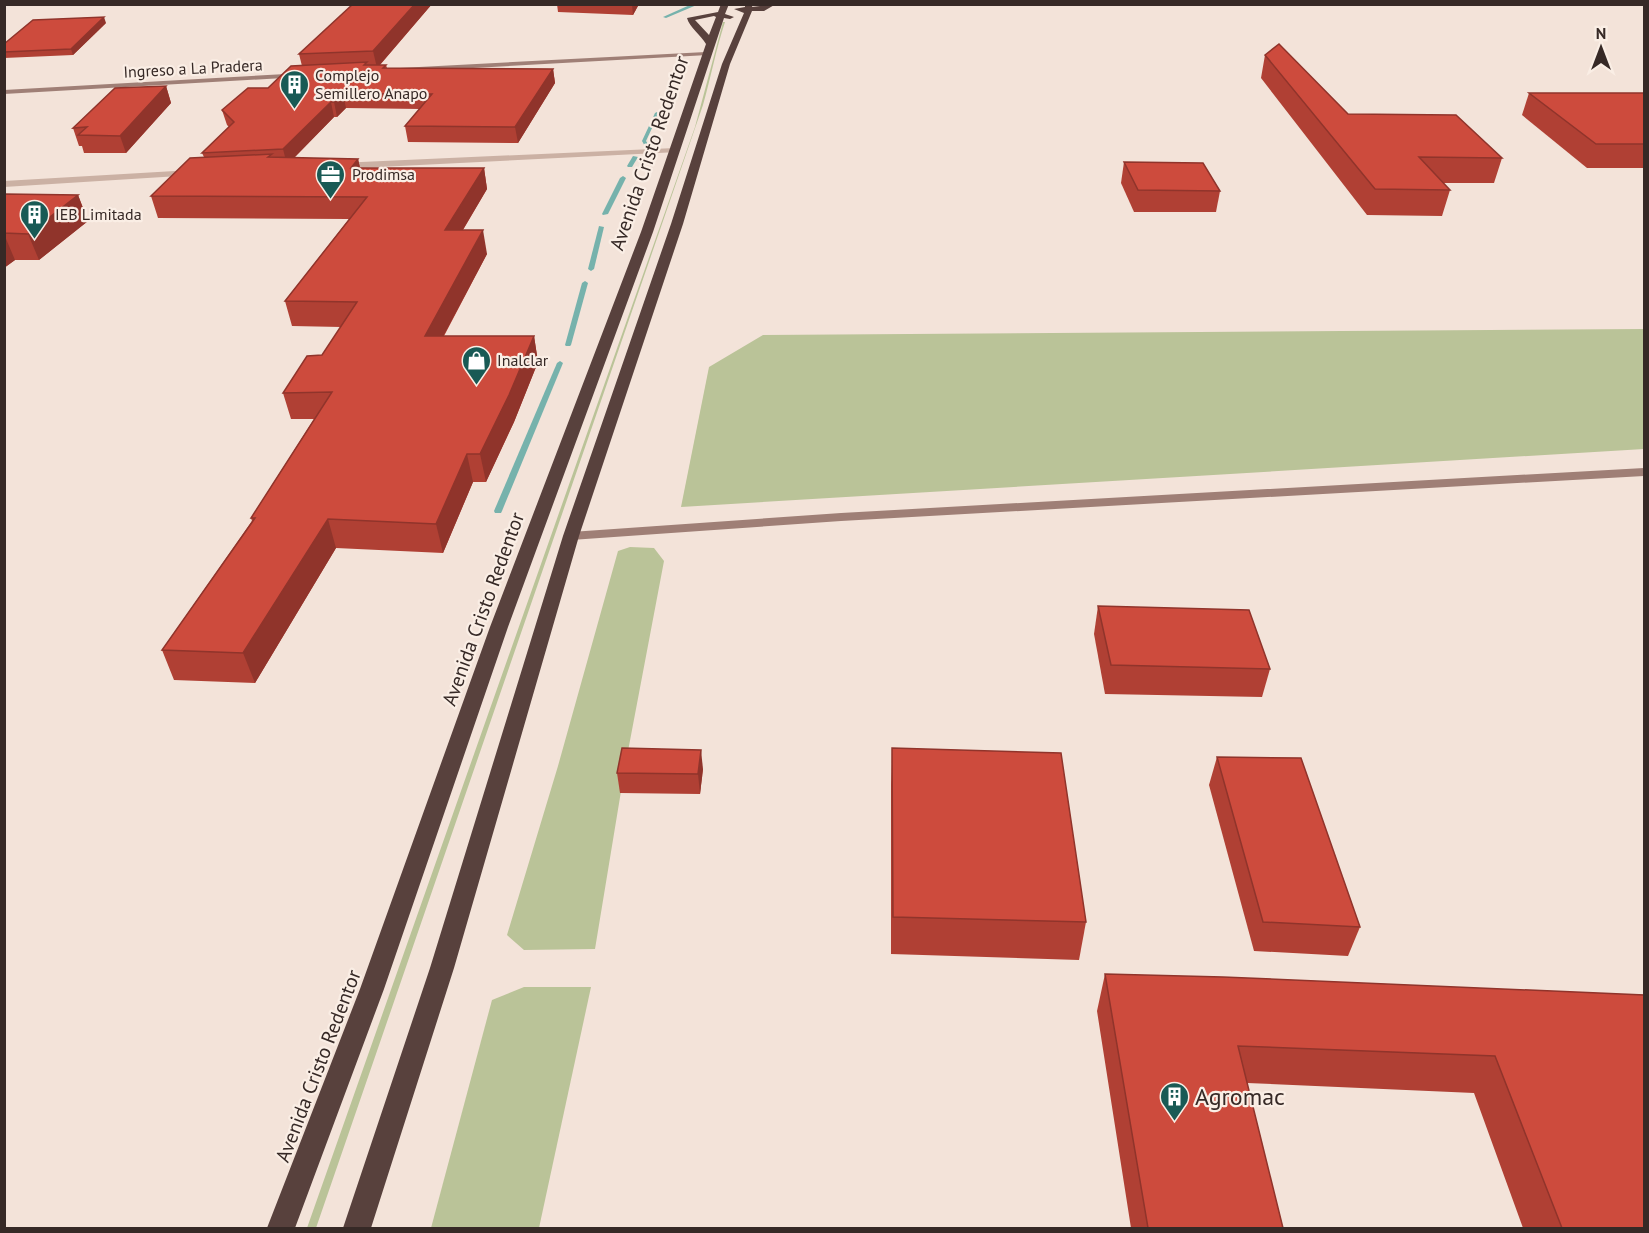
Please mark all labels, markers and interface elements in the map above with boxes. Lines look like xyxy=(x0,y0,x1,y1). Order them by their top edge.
north arrow xyxy=(1571,18,1631,78)
text: N xyxy=(1596,23,1606,43)
street label: Avenida Cristo Redentor xyxy=(603,52,695,254)
street label: Ingreso a La Pradera xyxy=(123,54,263,82)
place label: Complejo Semillero Anapo xyxy=(315,65,427,103)
building icon: Complejo Semillero Anapo xyxy=(278,68,310,110)
office icon: Prodimsa xyxy=(315,158,347,200)
place label: Prodimsa xyxy=(352,164,415,184)
building icon: IEB Limitada xyxy=(18,198,50,240)
place label: IEB Limitada xyxy=(55,204,142,224)
shop icon: Inalclar xyxy=(460,344,492,386)
place label: Inalclar xyxy=(497,350,549,370)
street label: Avenida Cristo Redentor xyxy=(436,508,530,709)
street label: Avenida Cristo Redentor xyxy=(269,966,367,1166)
building icon: Agromac xyxy=(1158,1080,1190,1122)
place label: Agromac xyxy=(1195,1081,1285,1112)

